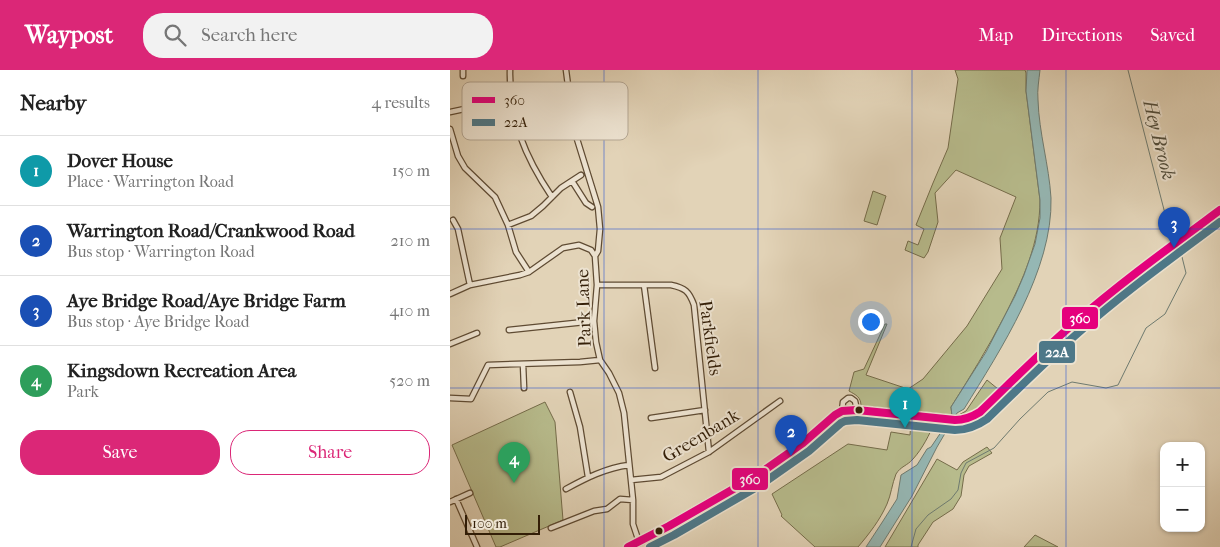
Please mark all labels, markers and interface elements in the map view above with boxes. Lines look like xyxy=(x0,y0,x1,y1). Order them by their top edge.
search box xyxy=(143,13,493,58)
text: Waypost xyxy=(25,21,113,49)
icon: search xyxy=(161,21,189,49)
text: Search here xyxy=(201,24,297,46)
text: Map xyxy=(979,25,1013,46)
text: Directions xyxy=(1041,25,1122,46)
text: Saved xyxy=(1150,25,1195,46)
legend xyxy=(462,82,628,140)
text: Nearby xyxy=(20,91,86,115)
text: 360 xyxy=(504,92,525,109)
text: 4 results xyxy=(372,93,430,112)
water label: Hey Brook xyxy=(1138,97,1180,182)
text: 22A xyxy=(504,114,528,131)
text: Dover House xyxy=(67,150,173,172)
text: 1 xyxy=(33,161,39,180)
text: 150 m xyxy=(392,161,430,180)
text: Place · Warrington Road xyxy=(67,172,234,191)
pin: 3 xyxy=(1158,207,1190,248)
text: Warrington Road/Crankwood Road xyxy=(67,220,355,242)
text: 2 xyxy=(32,231,40,250)
text: 210 m xyxy=(391,231,430,250)
text: Bus stop · Warrington Road xyxy=(67,242,255,261)
street label: Park Lane xyxy=(572,268,596,347)
text: Aye Bridge Road/Aye Bridge Farm xyxy=(67,290,346,312)
street label: Parkfields xyxy=(694,299,726,377)
text: 3 xyxy=(33,301,39,320)
text: 410 m xyxy=(389,301,430,320)
line badge: 360 xyxy=(1061,306,1099,330)
your location xyxy=(858,309,884,335)
text: 360 xyxy=(1069,310,1091,327)
text: Bus stop · Aye Bridge Road xyxy=(67,312,250,331)
line badge: 22A xyxy=(1038,340,1076,364)
text: 22A xyxy=(1045,344,1070,361)
text: Kingsdown Recreation Area xyxy=(67,360,296,382)
text: 4 xyxy=(31,371,41,390)
text: 520 m xyxy=(389,371,430,390)
text: Park xyxy=(67,382,99,401)
pin: 1 xyxy=(889,387,921,428)
street label: Greenbank xyxy=(659,404,744,467)
unlabelled marker xyxy=(854,405,864,415)
pin: 2 xyxy=(775,415,807,456)
button: Save xyxy=(20,430,220,475)
button: Share xyxy=(230,430,430,475)
pin: 4 xyxy=(498,442,530,483)
map controls xyxy=(1160,442,1205,532)
button: + xyxy=(1160,442,1205,487)
line badge: 360 xyxy=(731,467,769,491)
text: 360 xyxy=(739,471,761,488)
button: − xyxy=(1160,487,1205,532)
scale bar xyxy=(465,512,540,535)
text: 100 m xyxy=(472,515,507,532)
unlabelled marker xyxy=(654,526,664,536)

